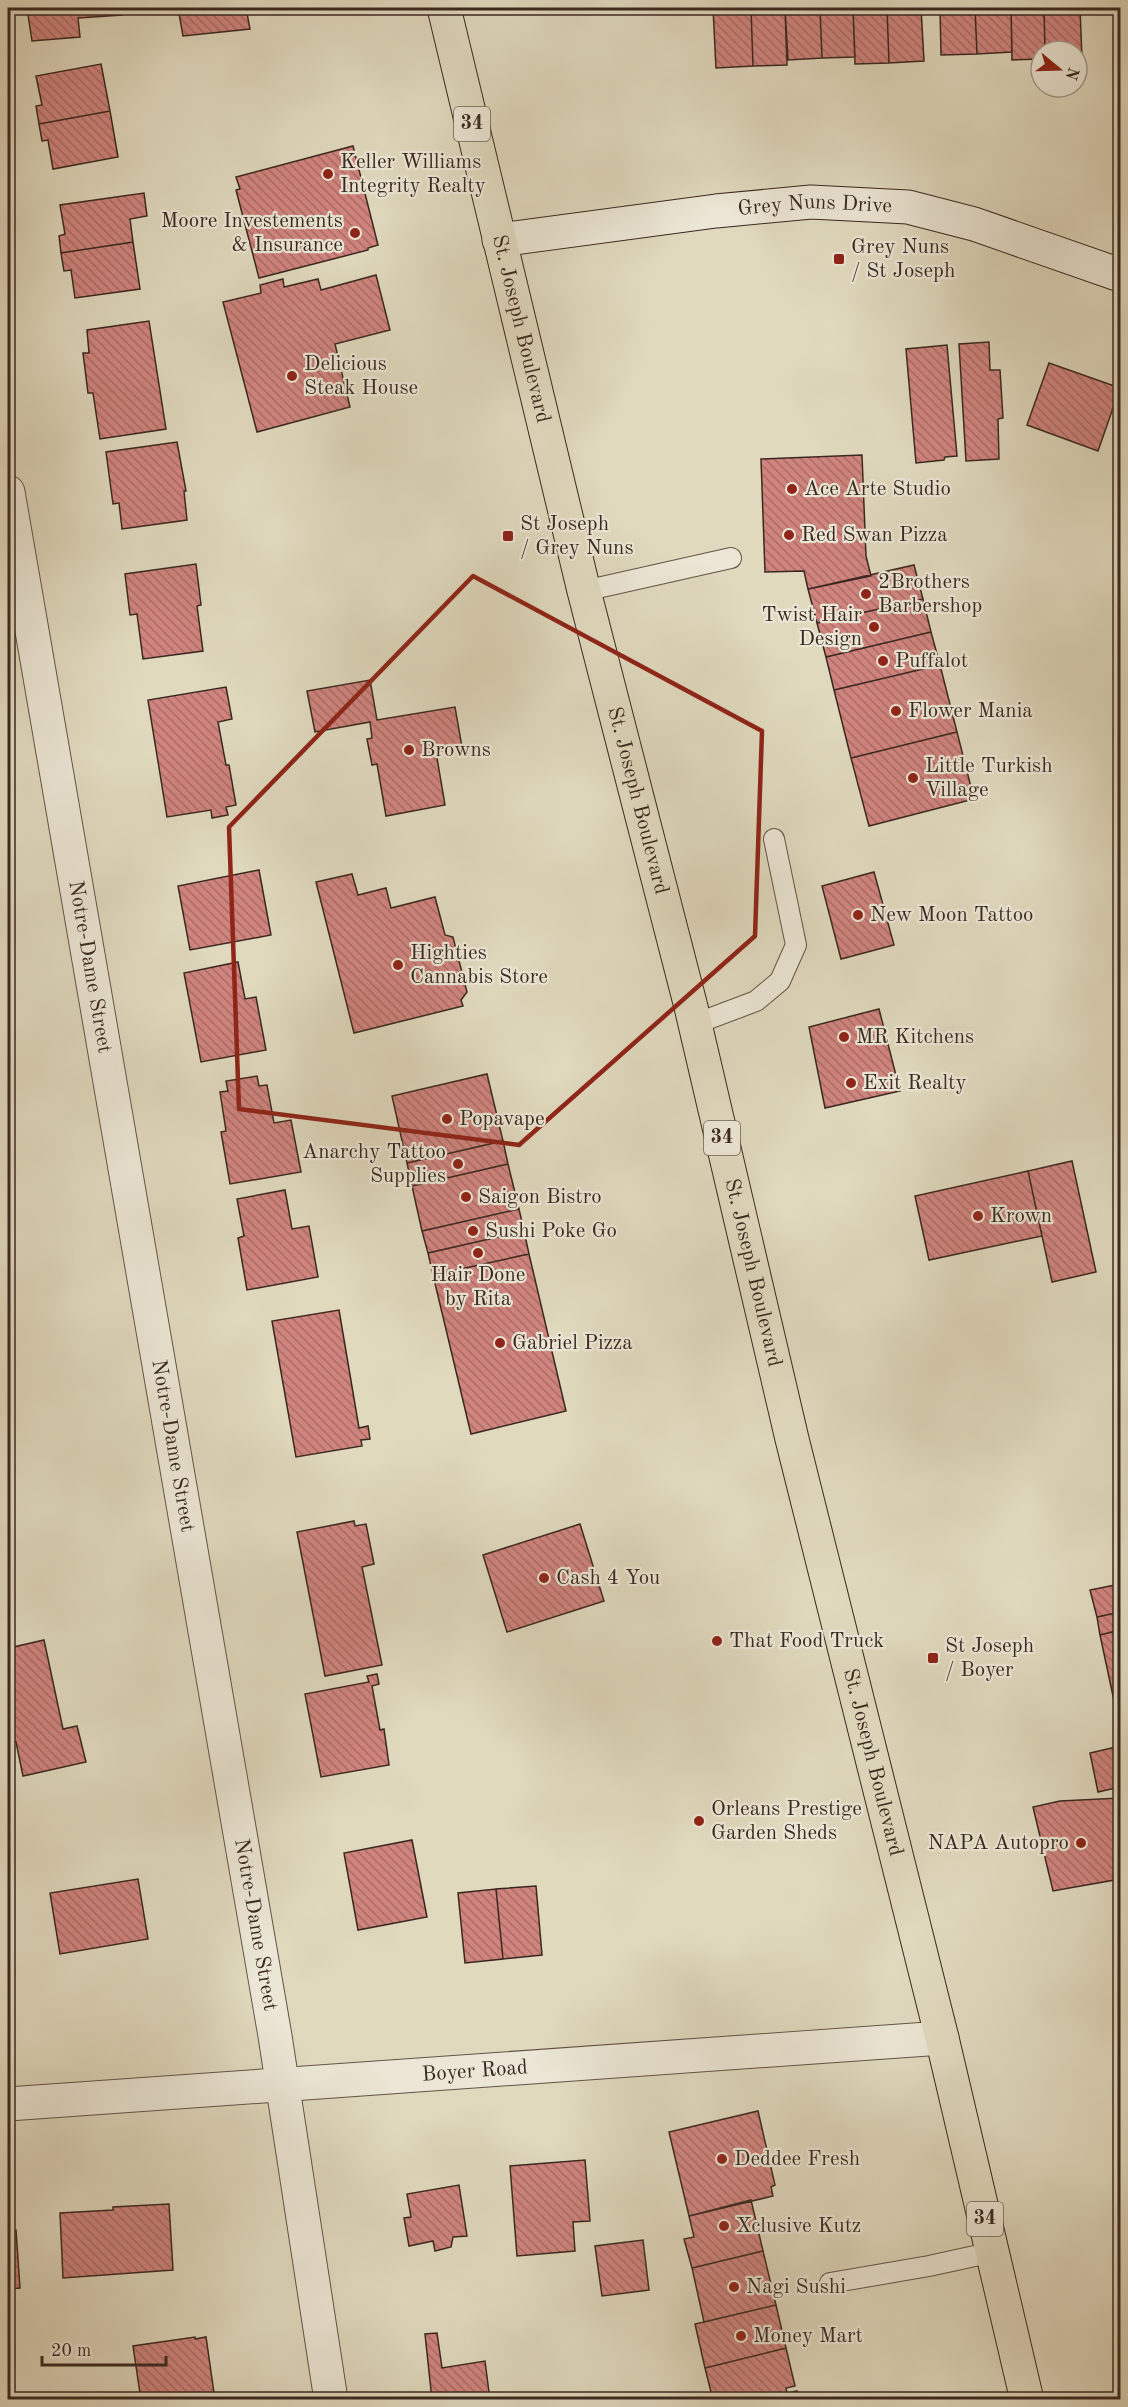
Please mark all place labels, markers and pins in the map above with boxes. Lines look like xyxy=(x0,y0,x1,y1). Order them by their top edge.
place label: Keller Williams Integrity Realty xyxy=(340,152,486,197)
marker: Keller Williams Integrity Realty xyxy=(321,167,335,181)
place label: Moore Investements & Insurance xyxy=(161,211,343,256)
marker: Moore Investements & Insurance xyxy=(348,226,362,240)
place label: Grey Nuns / St Joseph xyxy=(851,237,955,282)
marker: Grey Nuns / St Joseph xyxy=(832,252,846,266)
place label: Delicious Steak House xyxy=(304,354,418,399)
marker: Delicious Steak House xyxy=(285,369,299,383)
place label: Ace Arte Studio xyxy=(804,479,951,500)
marker: Ace Arte Studio xyxy=(785,482,799,496)
place label: St Joseph / Grey Nuns xyxy=(520,514,634,559)
place label: Red Swan Pizza xyxy=(801,525,948,546)
marker: Red Swan Pizza xyxy=(782,528,796,542)
marker: St Joseph / Grey Nuns xyxy=(501,529,515,543)
place label: 2Brothers Barbershop xyxy=(878,572,982,617)
marker: 2Brothers Barbershop xyxy=(859,587,873,601)
place label: Twist Hair Design xyxy=(761,605,862,650)
marker: Twist Hair Design xyxy=(867,620,881,634)
place label: Puffalot xyxy=(895,651,968,672)
marker: Puffalot xyxy=(876,654,890,668)
place label: Flower Mania xyxy=(908,701,1033,722)
marker: Flower Mania xyxy=(889,704,903,718)
place label: Browns xyxy=(421,740,491,761)
marker: Browns xyxy=(402,743,416,757)
place label: Little Turkish Village xyxy=(925,756,1053,801)
marker: Little Turkish Village xyxy=(906,771,920,785)
place label: New Moon Tattoo xyxy=(870,905,1033,926)
marker: New Moon Tattoo xyxy=(851,908,865,922)
place label: Highties Cannabis Store xyxy=(410,943,548,988)
marker: Highties Cannabis Store xyxy=(391,958,405,972)
place label: MR Kitchens xyxy=(856,1027,974,1048)
marker: MR Kitchens xyxy=(837,1030,851,1044)
place label: Exit Realty xyxy=(863,1073,967,1094)
marker: Exit Realty xyxy=(844,1076,858,1090)
place label: Popavape xyxy=(459,1109,545,1130)
marker: Popavape xyxy=(440,1112,454,1126)
place label: Anarchy Tattoo Supplies xyxy=(302,1142,446,1187)
marker: Anarchy Tattoo Supplies xyxy=(451,1157,465,1171)
place label: Saigon Bistro xyxy=(478,1187,602,1208)
marker: Saigon Bistro xyxy=(459,1190,473,1204)
place label: Krown xyxy=(990,1206,1052,1227)
marker: Krown xyxy=(971,1209,985,1223)
place label: Sushi Poke Go xyxy=(485,1221,617,1242)
marker: Sushi Poke Go xyxy=(466,1224,480,1238)
marker: Hair Done by Rita xyxy=(471,1246,485,1260)
place label: Hair Done by Rita xyxy=(431,1265,525,1310)
place label: Gabriel Pizza xyxy=(512,1333,633,1354)
marker: Gabriel Pizza xyxy=(493,1336,507,1350)
place label: Cash 4 You xyxy=(556,1568,660,1589)
marker: Cash 4 You xyxy=(537,1571,551,1585)
place label: That Food Truck xyxy=(729,1631,884,1652)
marker: That Food Truck xyxy=(710,1634,724,1648)
place label: St Joseph / Boyer xyxy=(945,1636,1034,1681)
marker: St Joseph / Boyer xyxy=(926,1651,940,1665)
place label: Orleans Prestige Garden Sheds xyxy=(711,1799,862,1844)
marker: Orleans Prestige Garden Sheds xyxy=(692,1814,706,1828)
place label: NAPA Autopro xyxy=(928,1833,1069,1854)
marker: NAPA Autopro xyxy=(1074,1836,1088,1850)
place label: Deddee Fresh xyxy=(734,2149,860,2170)
marker: Deddee Fresh xyxy=(715,2152,729,2166)
place label: Xclusive Kutz xyxy=(736,2216,861,2237)
marker: Xclusive Kutz xyxy=(717,2219,731,2233)
place label: Nagi Sushi xyxy=(746,2277,846,2298)
marker: Nagi Sushi xyxy=(727,2280,741,2294)
place label: Money Mart xyxy=(753,2326,863,2347)
marker: Money Mart xyxy=(734,2329,748,2343)

